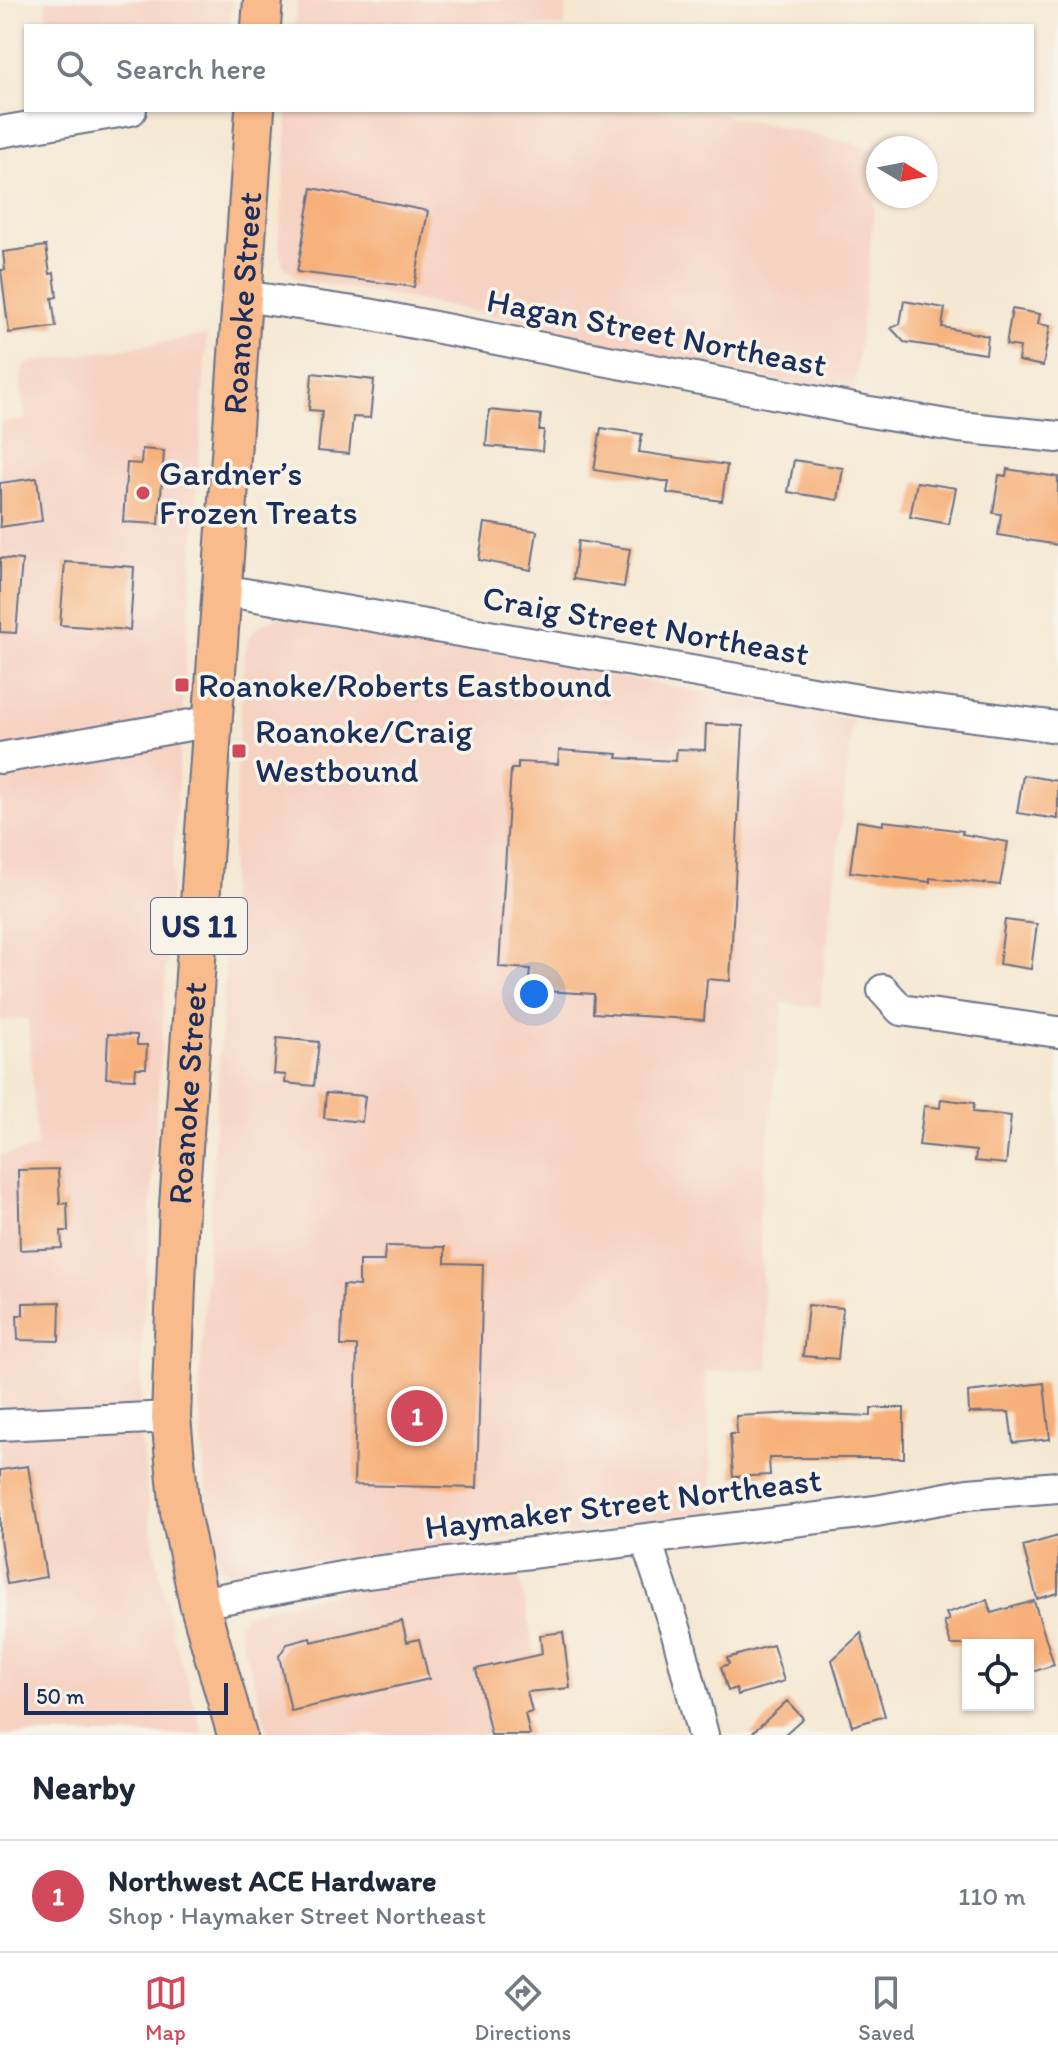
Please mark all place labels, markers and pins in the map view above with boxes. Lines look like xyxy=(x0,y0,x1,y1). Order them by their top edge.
place label: Gardner’s Frozen Treats xyxy=(159,453,358,533)
marker: Gardner’s Frozen Treats xyxy=(134,484,152,502)
place label: Roanoke/Roberts Eastbound xyxy=(198,665,612,706)
marker: Roanoke/Roberts Eastbound xyxy=(173,676,191,694)
place label: Roanoke/Craig Westbound xyxy=(255,711,473,791)
marker: Roanoke/Craig Westbound xyxy=(230,742,248,760)
pin: 1 xyxy=(391,1386,443,1446)

